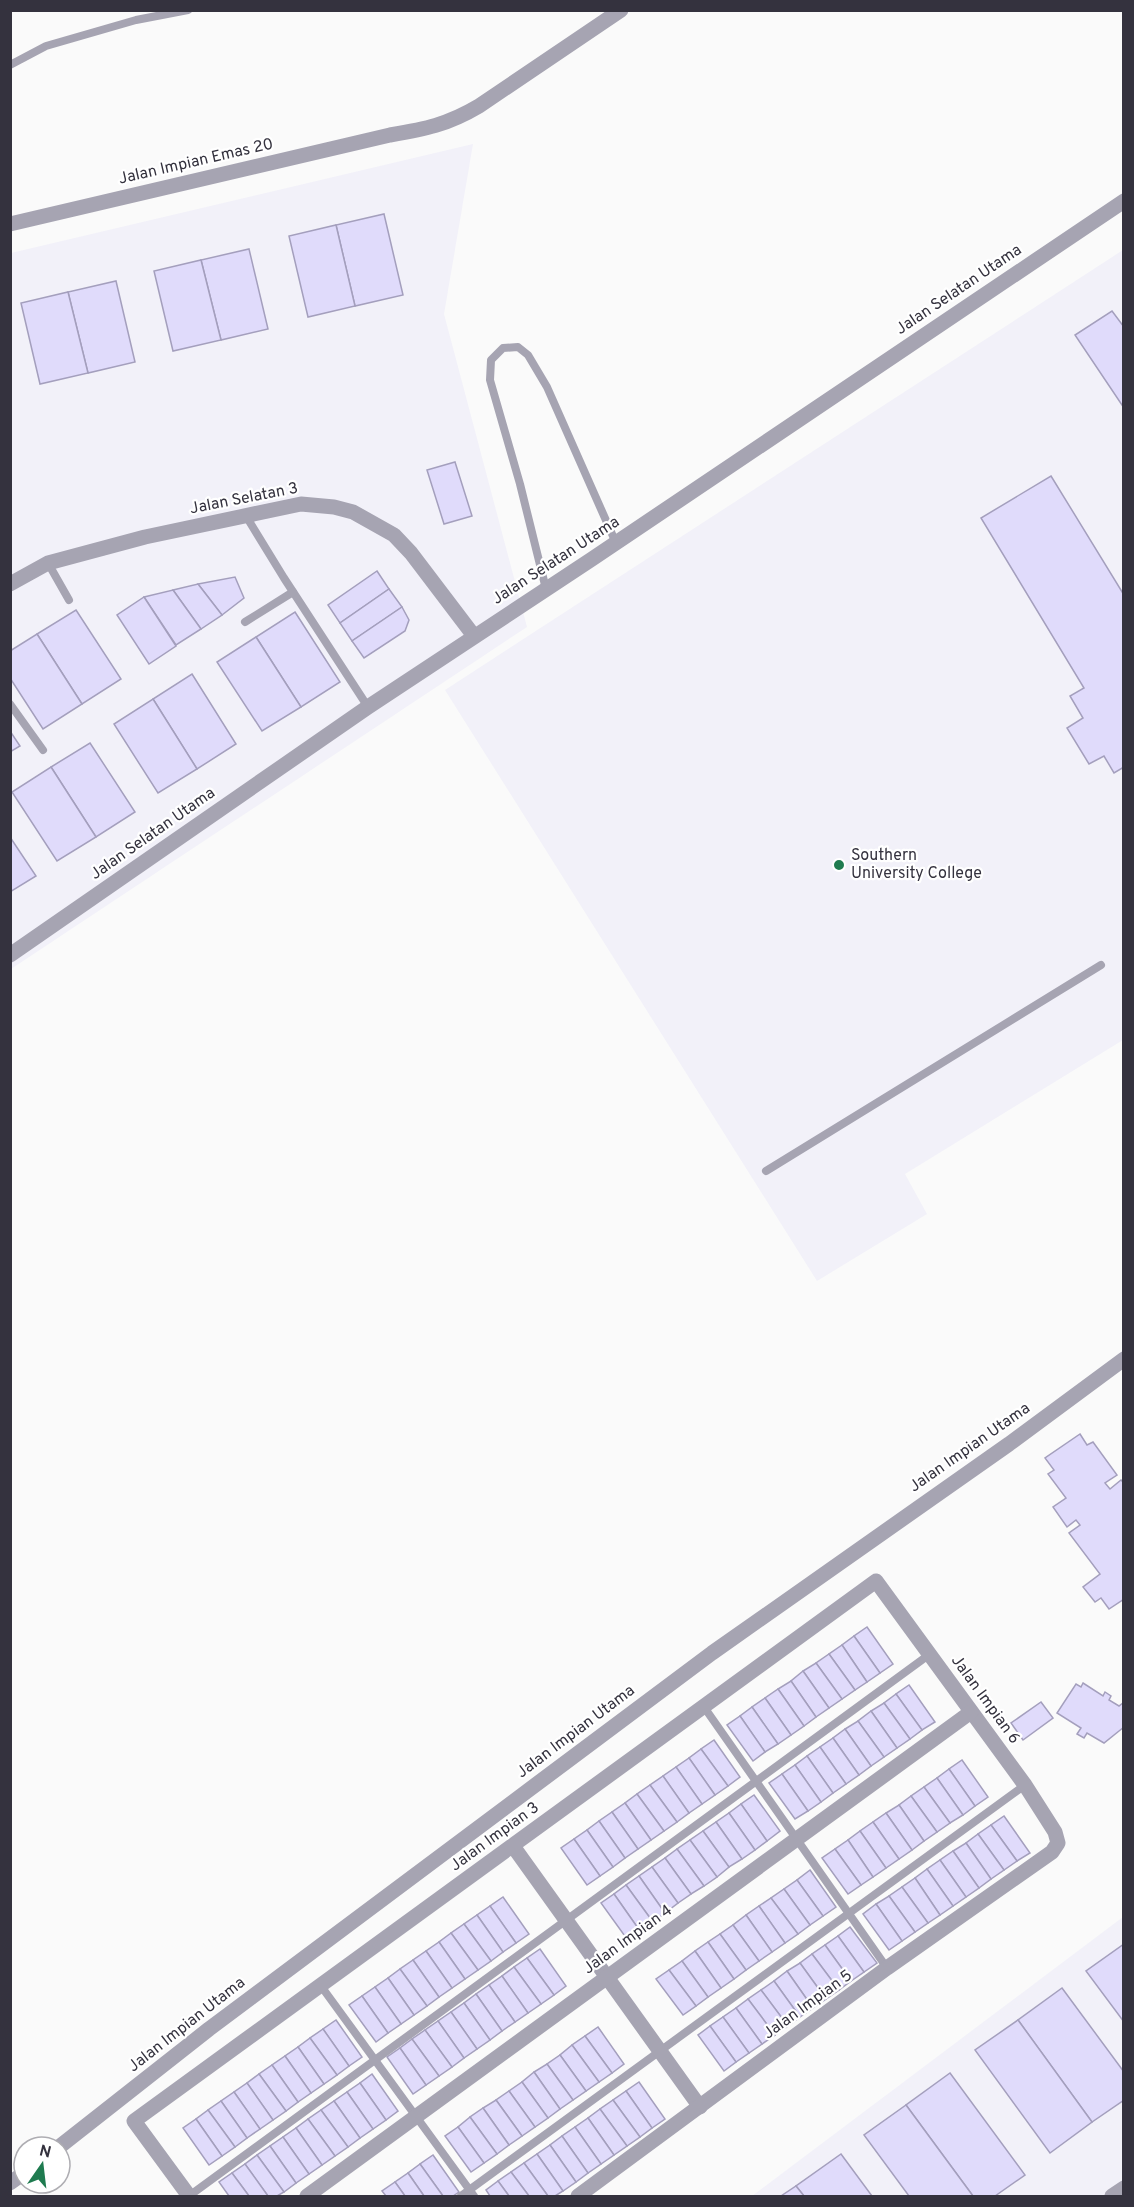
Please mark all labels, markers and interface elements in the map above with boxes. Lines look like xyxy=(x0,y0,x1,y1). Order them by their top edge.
street label: Jalan Impian Emas 20 xyxy=(117,134,275,190)
street label: Jalan Selatan Utama xyxy=(892,240,1026,340)
street label: Jalan Selatan 3 xyxy=(188,479,300,519)
street label: Jalan Selatan Utama xyxy=(489,512,623,610)
street label: Jalan Selatan Utama xyxy=(87,783,219,885)
place label: Southern University College xyxy=(851,846,982,884)
marker: Southern University College xyxy=(832,858,846,872)
street label: Jalan Impian Utama xyxy=(906,1399,1034,1497)
street label: Jalan Impian 6 xyxy=(946,1652,1024,1748)
street label: Jalan Impian Utama xyxy=(513,1681,639,1783)
street label: Jalan Impian 3 xyxy=(447,1798,543,1876)
street label: Jalan Impian 4 xyxy=(579,1901,677,1979)
street label: Jalan Impian 5 xyxy=(759,1966,857,2044)
street label: Jalan Impian Utama xyxy=(124,1973,250,2077)
north arrow xyxy=(12,2135,72,2195)
text: N xyxy=(37,2141,53,2163)

